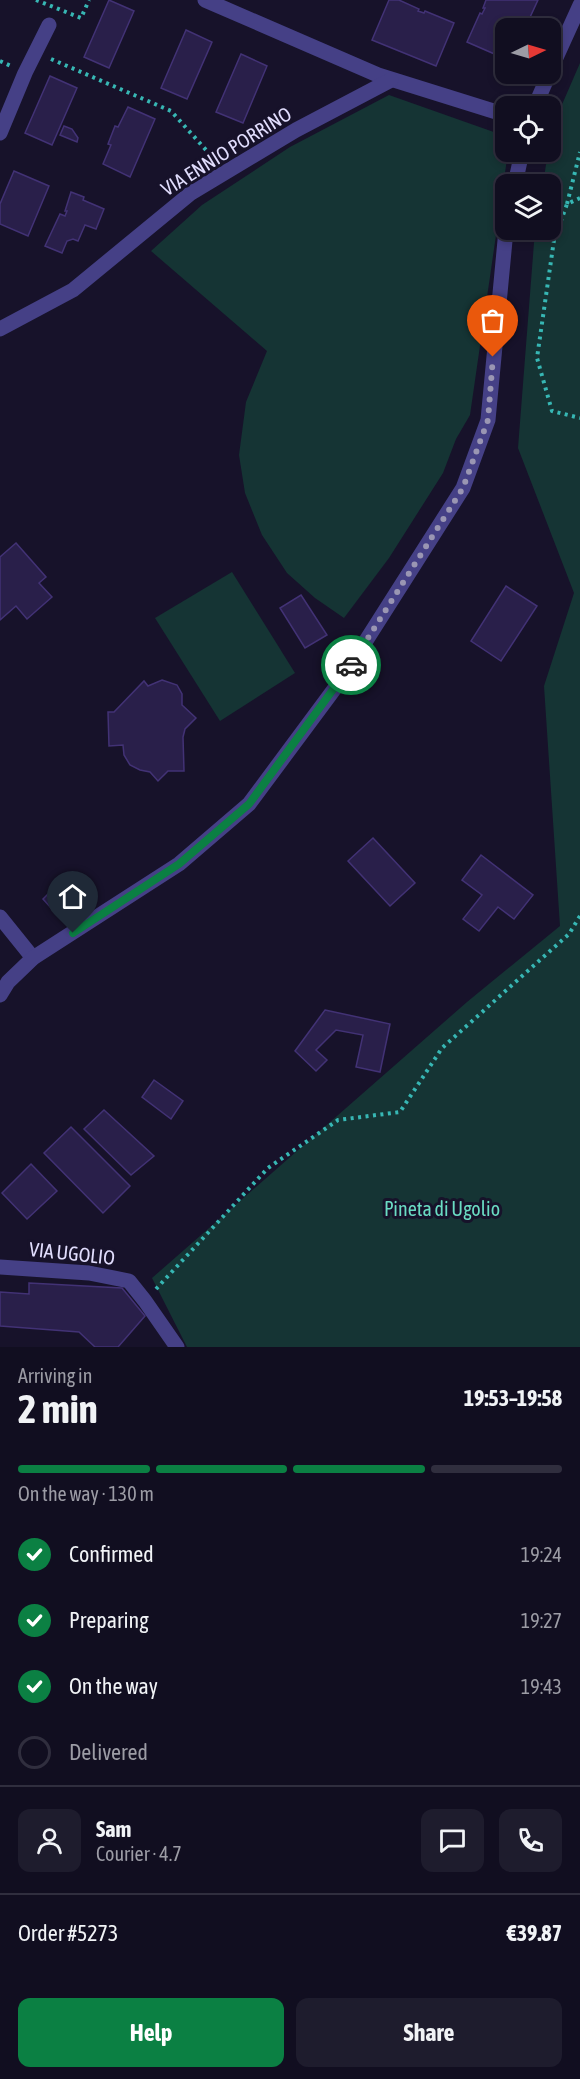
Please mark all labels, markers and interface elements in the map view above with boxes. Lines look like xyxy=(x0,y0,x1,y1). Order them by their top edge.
north arrow xyxy=(495,18,561,84)
map controls xyxy=(495,18,561,240)
button: locate xyxy=(495,96,561,162)
street label: VIA ENNIO PORRINO xyxy=(157,102,295,200)
button: layers xyxy=(495,174,561,240)
pin xyxy=(467,295,518,357)
icon: bag xyxy=(476,304,509,337)
courier xyxy=(321,635,381,695)
icon: car xyxy=(335,649,368,682)
pin xyxy=(47,871,98,933)
icon: home xyxy=(56,880,89,913)
park label: Pineta di Ugolio xyxy=(384,1197,500,1220)
street label: VIA UGOLIO xyxy=(28,1237,116,1269)
text: Arriving in xyxy=(18,1364,92,1387)
text: 19:53–19:58 xyxy=(464,1385,562,1411)
text: 2 min xyxy=(18,1387,98,1431)
text: On the way · 130 m xyxy=(18,1482,154,1505)
icon: check xyxy=(18,1538,51,1571)
text: Confirmed xyxy=(69,1541,154,1567)
text: 19:24 xyxy=(521,1543,562,1566)
icon: check xyxy=(18,1604,51,1637)
text: Preparing xyxy=(69,1607,149,1633)
text: 19:27 xyxy=(521,1609,562,1632)
icon: check xyxy=(18,1670,51,1703)
text: On the way xyxy=(69,1673,158,1699)
text: 19:43 xyxy=(521,1675,562,1698)
text: Delivered xyxy=(69,1739,148,1765)
button: person xyxy=(18,1809,81,1872)
button: chat xyxy=(421,1809,484,1872)
button: phone xyxy=(499,1809,562,1872)
text: Sam xyxy=(96,1816,131,1842)
text: Courier · 4.7 xyxy=(96,1842,182,1865)
text: Order #5273 xyxy=(18,1920,118,1946)
text: €39.87 xyxy=(507,1920,562,1946)
button: Help xyxy=(18,1998,284,2067)
button: Share xyxy=(296,1998,562,2067)

